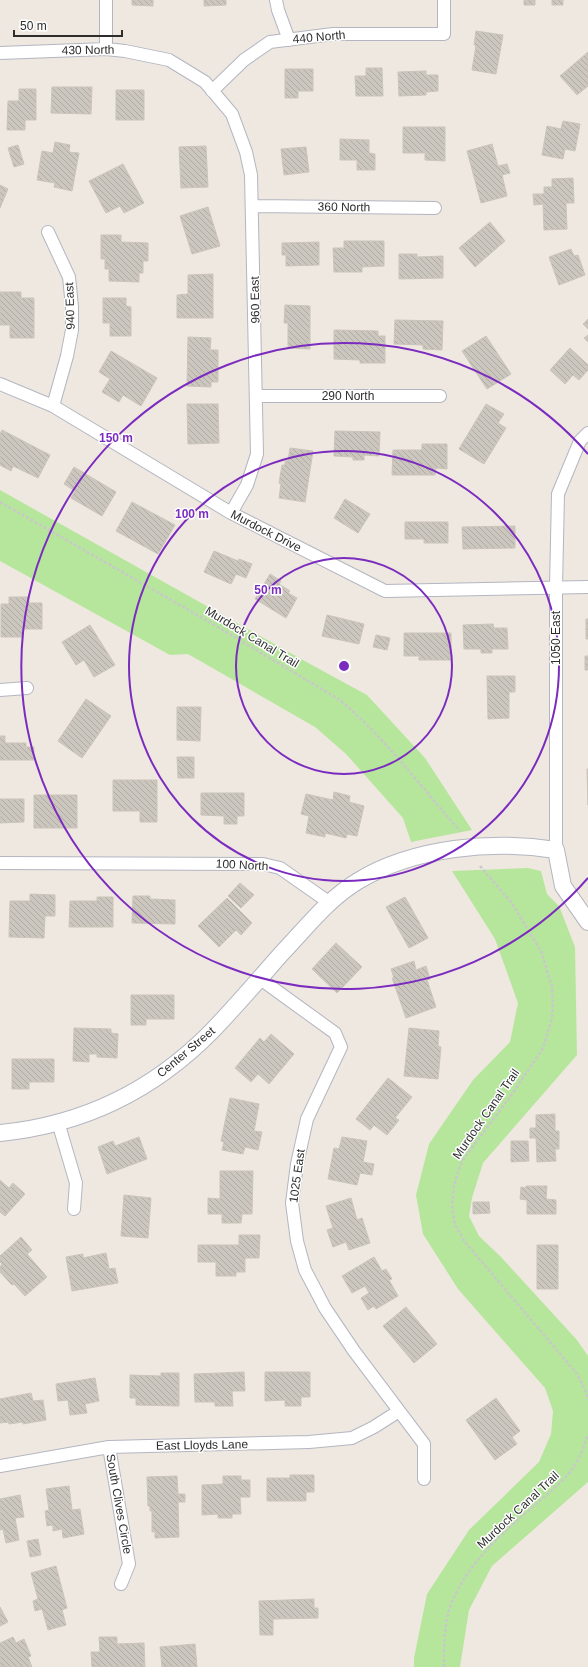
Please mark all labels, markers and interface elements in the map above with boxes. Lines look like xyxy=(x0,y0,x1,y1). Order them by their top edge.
scale bar xyxy=(14,12,122,38)
text: 50 m xyxy=(20,19,47,33)
street label: 440 North xyxy=(292,28,346,46)
street label: 430 North xyxy=(62,43,114,57)
street label: 360 North xyxy=(318,200,370,214)
street label: 960 East xyxy=(248,276,262,324)
street label: 940 East xyxy=(62,281,78,330)
street label: 290 North xyxy=(322,389,374,403)
text: 150 m xyxy=(99,431,133,445)
text: 100 m xyxy=(175,507,209,521)
street label: Murdock Drive xyxy=(228,507,304,555)
text: 50 m xyxy=(254,583,282,597)
street label: Murdock Canal Trail xyxy=(203,604,301,670)
street label: 1050 East xyxy=(549,610,563,665)
centre of rings xyxy=(337,659,351,673)
street label: 100 North xyxy=(215,857,269,873)
street label: Center Street xyxy=(154,1023,218,1080)
street label: Murdock Canal Trail xyxy=(450,1066,522,1162)
street label: 1025 East xyxy=(286,1148,308,1204)
street label: East Lloyds Lane xyxy=(156,1437,248,1453)
street label: South Clives Circle xyxy=(103,1453,135,1555)
street label: Murdock Canal Trail xyxy=(474,1468,562,1552)

